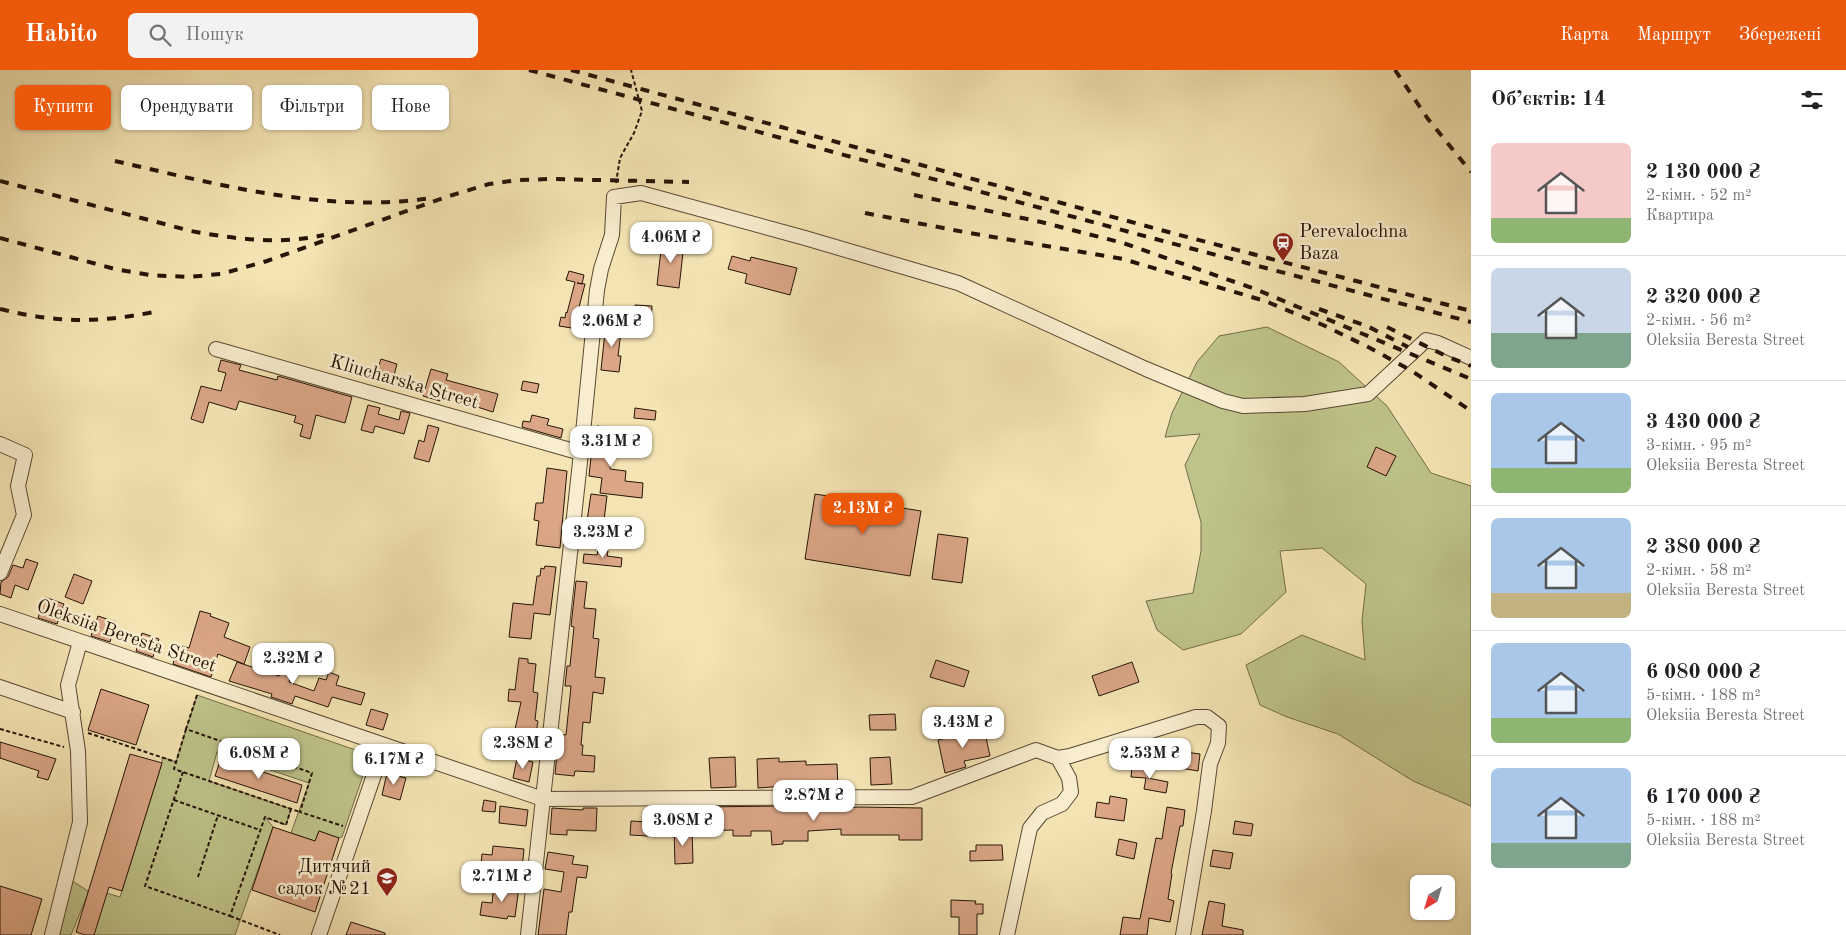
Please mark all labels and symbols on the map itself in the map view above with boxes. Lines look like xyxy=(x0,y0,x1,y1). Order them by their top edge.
pin: 4.06M ₴ xyxy=(625,222,717,264)
place label: Perevalochna Baza xyxy=(1299,223,1408,264)
station icon: Perevalochna Baza xyxy=(1271,231,1295,262)
pin: 2.06M ₴ xyxy=(566,306,658,348)
street label: Kliucharska Street xyxy=(327,353,481,413)
pin: 3.31M ₴ xyxy=(565,426,657,468)
pin: 2.13M ₴ xyxy=(817,492,909,535)
pin: 3.23M ₴ xyxy=(557,516,649,559)
street label: Oleksiia Beresta Street xyxy=(34,597,218,677)
pin: 2.32M ₴ xyxy=(247,642,339,685)
pin: 3.43M ₴ xyxy=(917,706,1009,749)
pin: 2.38M ₴ xyxy=(477,728,569,770)
pin: 6.08M ₴ xyxy=(213,738,305,780)
pin: 2.53M ₴ xyxy=(1104,738,1196,780)
pin: 6.17M ₴ xyxy=(348,744,440,786)
pin: 2.87M ₴ xyxy=(768,780,860,822)
pin: 3.08M ₴ xyxy=(637,804,729,847)
place label: Дитячий садок №21 xyxy=(277,858,371,899)
pin: 2.71M ₴ xyxy=(456,860,548,903)
school or university icon: Дитячий садок №21 xyxy=(375,866,399,897)
north arrow xyxy=(1410,875,1455,920)

